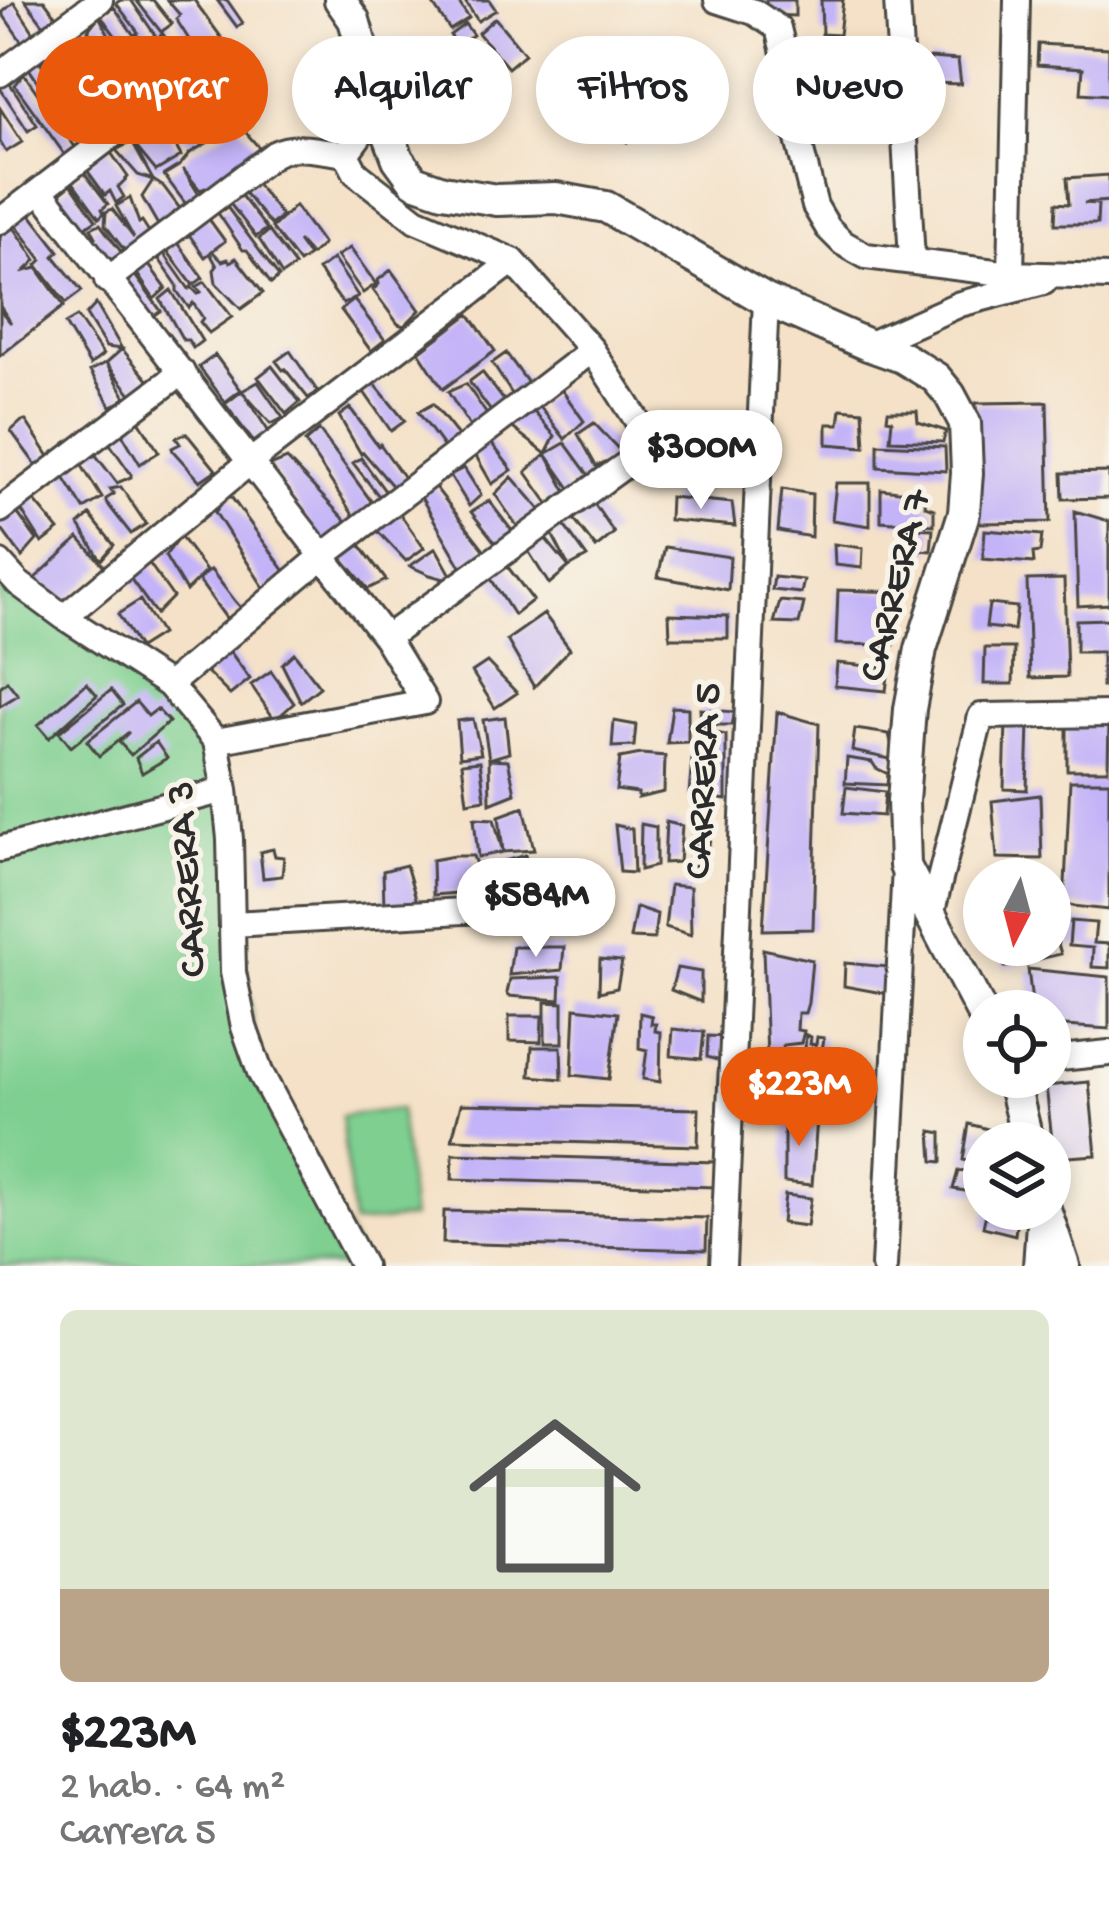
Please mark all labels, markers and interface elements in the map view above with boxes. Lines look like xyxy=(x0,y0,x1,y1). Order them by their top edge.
chip: Comprar xyxy=(36,36,268,144)
chip: Alquilar xyxy=(292,36,512,144)
chip: Filtros xyxy=(536,36,729,144)
chip: Nuevo xyxy=(753,36,946,144)
pin: $300M xyxy=(617,410,785,512)
text: $300M xyxy=(646,426,756,472)
street label: CARRERA 7 xyxy=(850,484,946,687)
street label: CARRERA 5 xyxy=(676,682,736,880)
street label: CARRERA 3 xyxy=(159,779,221,979)
pin: $584M xyxy=(452,858,620,960)
north arrow xyxy=(963,858,1071,966)
map controls xyxy=(963,858,1071,1230)
text: $584M xyxy=(484,874,588,920)
button: locate xyxy=(963,990,1071,1098)
pin: $223M xyxy=(715,1047,883,1149)
text: $223M xyxy=(747,1063,851,1109)
button: layers xyxy=(963,1122,1071,1230)
icon: home xyxy=(447,1388,663,1604)
text: $223M xyxy=(60,1706,195,1766)
text: 2 hab. · 64 m² xyxy=(60,1766,285,1812)
text: Carrera 5 xyxy=(60,1812,216,1858)

